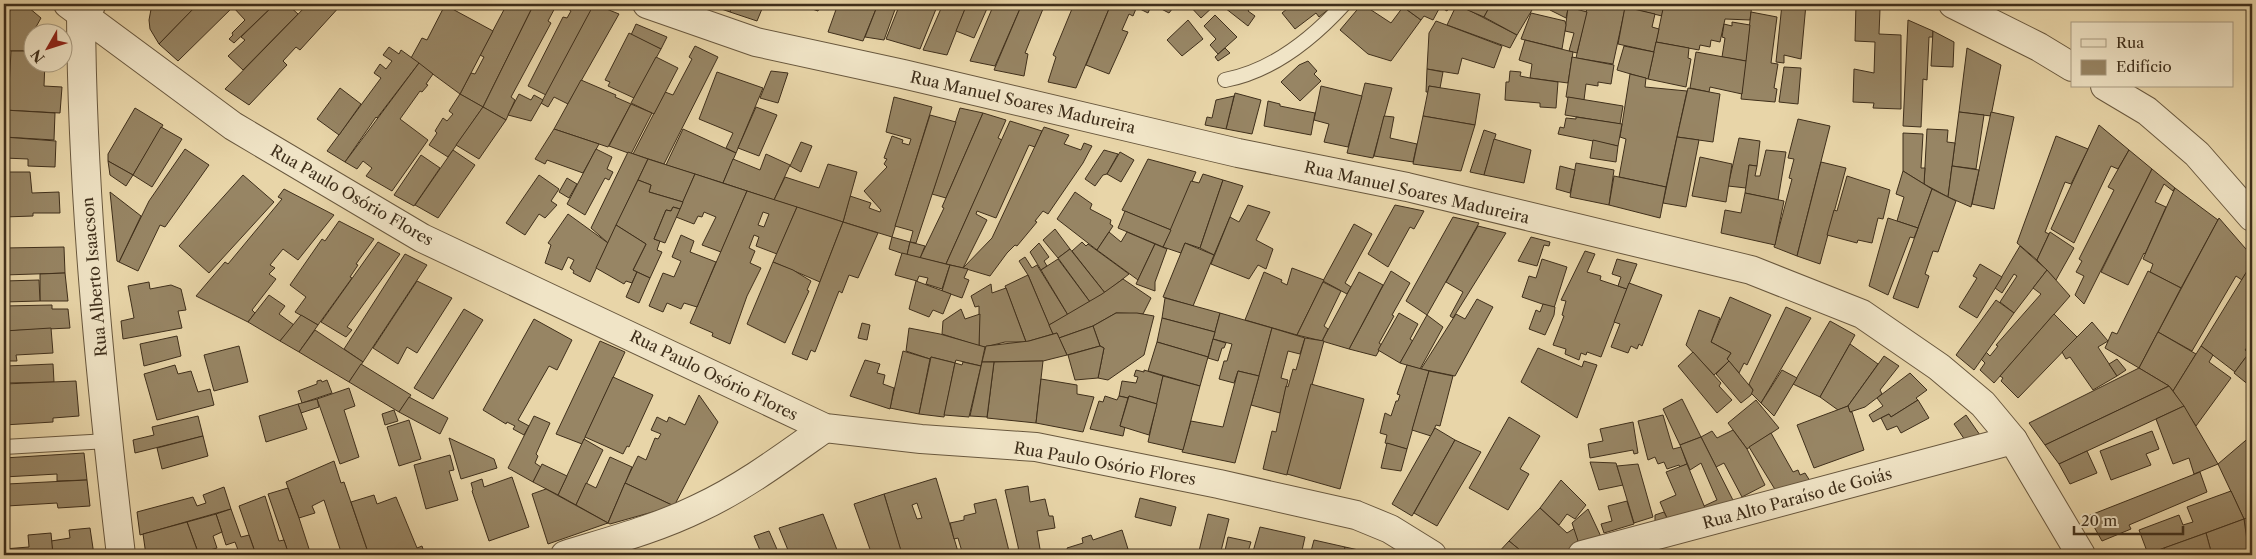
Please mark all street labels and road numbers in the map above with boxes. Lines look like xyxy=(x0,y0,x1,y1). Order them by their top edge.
street label: Rua Manuel Soares Madureira xyxy=(908,66,1138,138)
street label: Rua Paulo Osório Flores xyxy=(267,140,437,250)
street label: Rua Manuel Soares Madureira xyxy=(1302,156,1532,228)
street label: Rua Alberto Isaacson xyxy=(77,196,111,358)
street label: Rua Paulo Osório Flores xyxy=(627,326,801,424)
street label: Rua Paulo Osório Flores xyxy=(1012,437,1198,489)
street label: Rua Alto Paraíso de Goiás xyxy=(1700,463,1894,533)

